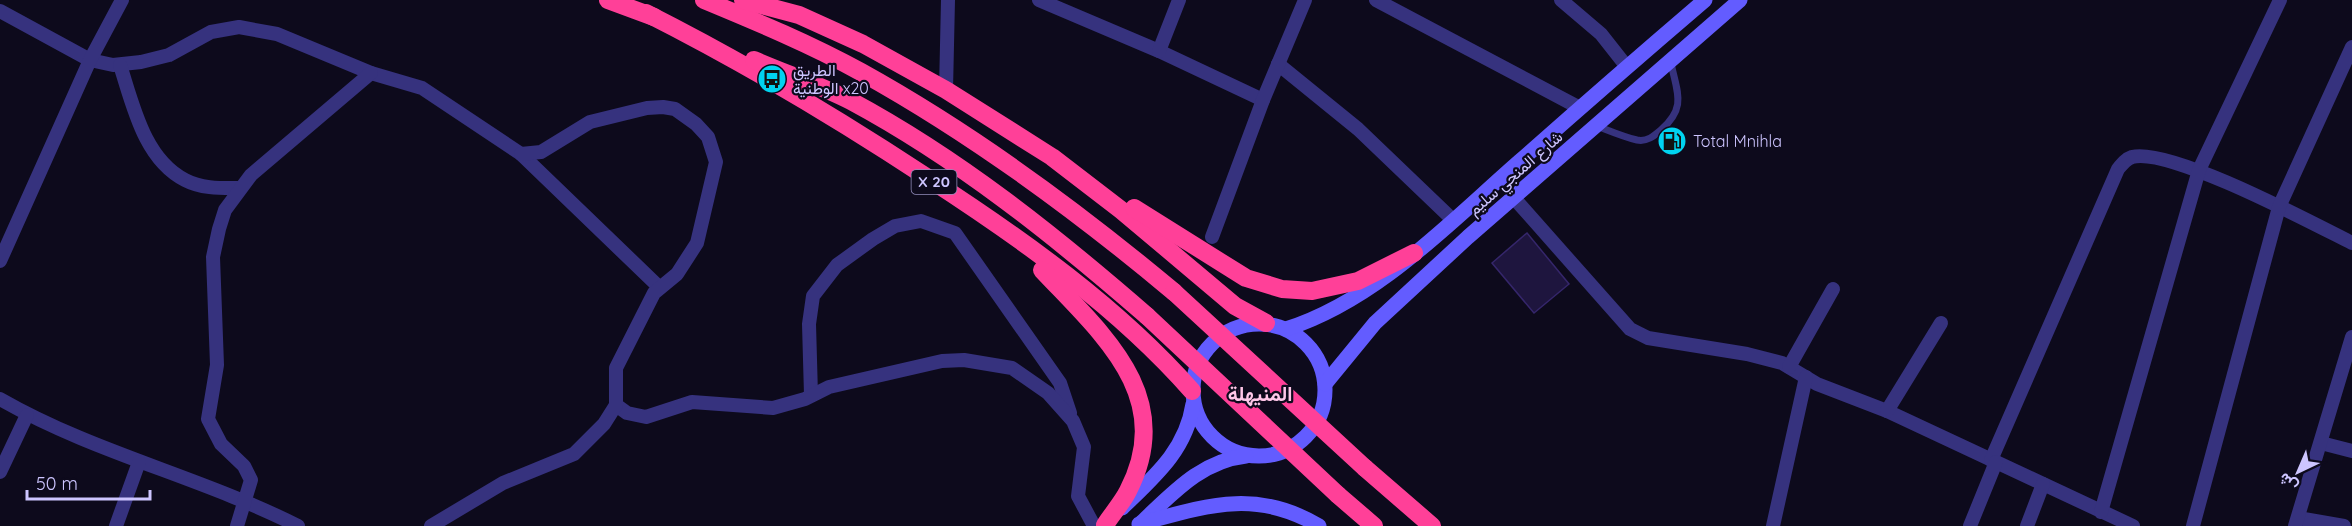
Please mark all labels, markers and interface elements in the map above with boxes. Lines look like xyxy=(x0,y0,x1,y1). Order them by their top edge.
place label: الطريق الوطنية x20 xyxy=(793,60,869,99)
bus stop icon: الطريق الوطنية x20 xyxy=(756,63,788,95)
fuel station icon: Total Mnihla xyxy=(1656,125,1688,157)
street label: شارع المنجي سليم xyxy=(1464,126,1569,223)
place label: Total Mnihla xyxy=(1693,131,1782,151)
road number: X 20 xyxy=(912,170,956,194)
district label: المنيهلة xyxy=(1228,381,1292,407)
north arrow xyxy=(2268,442,2328,502)
scale bar xyxy=(27,463,150,501)
text: ش xyxy=(2274,469,2301,497)
text: 50 m xyxy=(36,472,78,495)

